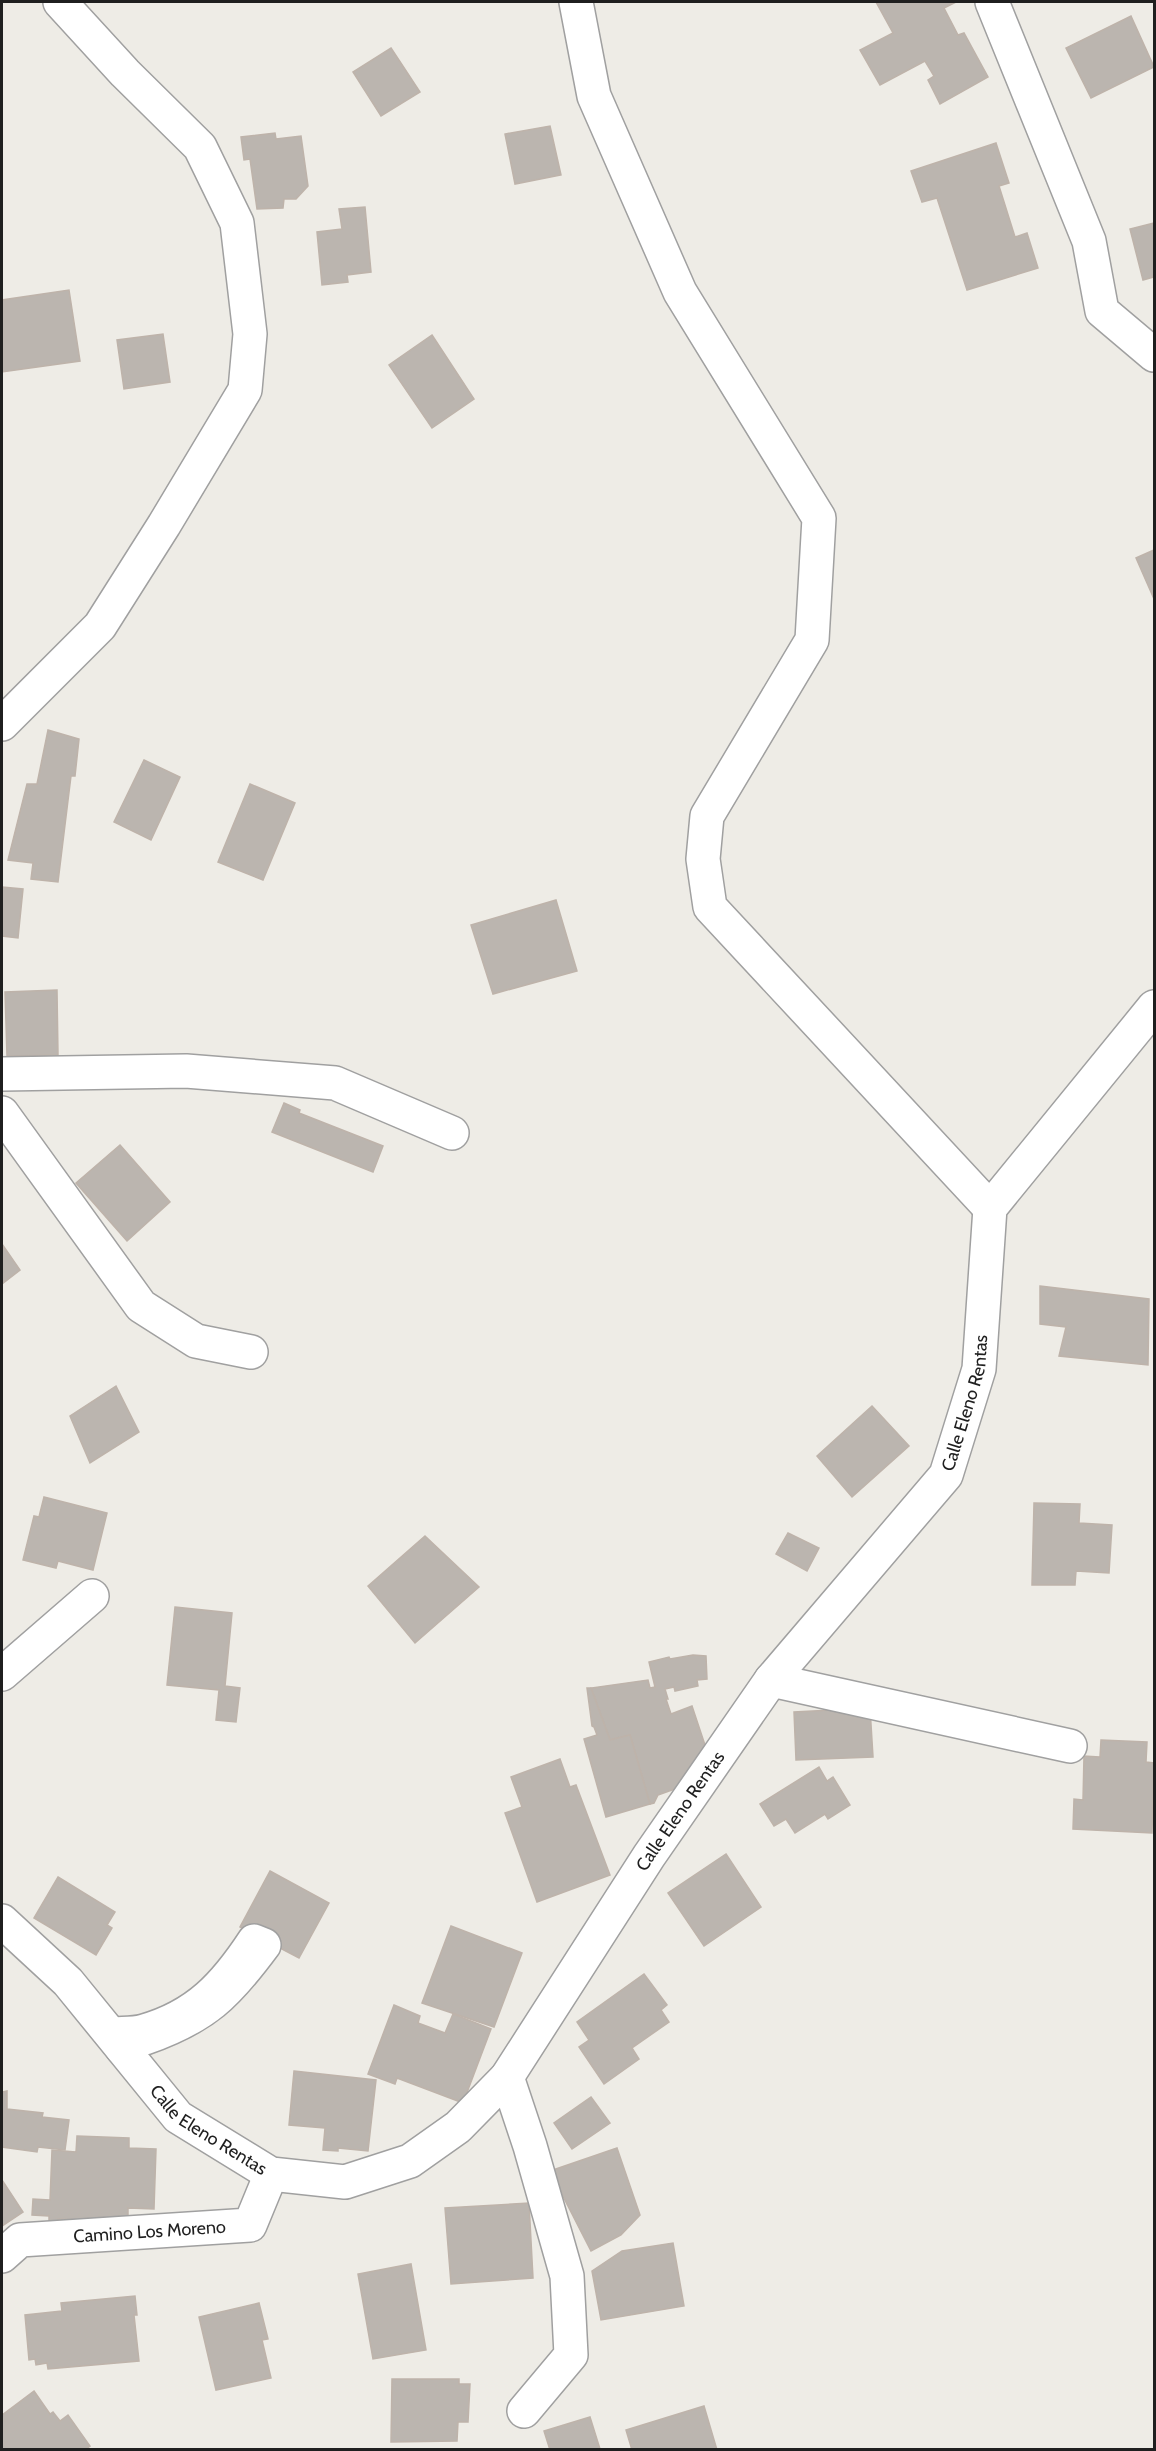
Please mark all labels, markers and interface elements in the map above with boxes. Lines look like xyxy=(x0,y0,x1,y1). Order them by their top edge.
street label: Calle Eleno Rentas xyxy=(937,1334,992,1474)
street label: Calle Eleno Rentas xyxy=(631,1747,729,1875)
street label: Calle Eleno Rentas xyxy=(145,2080,271,2180)
street label: Camino Los Moreno xyxy=(73,2216,227,2247)

